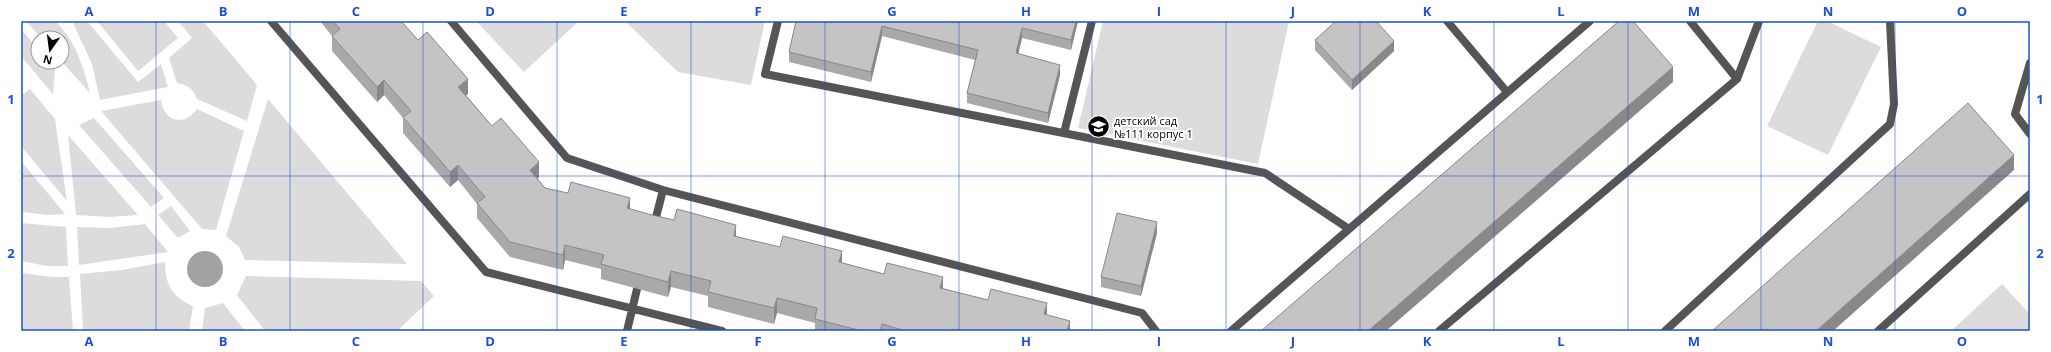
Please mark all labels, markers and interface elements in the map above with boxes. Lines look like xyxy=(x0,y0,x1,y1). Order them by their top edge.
text: A xyxy=(85,2,94,20)
text: B xyxy=(219,2,228,20)
text: C xyxy=(352,2,360,20)
text: D xyxy=(485,2,495,20)
text: E xyxy=(620,2,628,20)
text: F xyxy=(754,2,762,20)
text: G xyxy=(887,2,897,20)
text: H xyxy=(1021,2,1031,20)
text: I xyxy=(1157,2,1161,20)
text: J xyxy=(1290,2,1295,20)
text: K xyxy=(1423,2,1432,20)
text: L xyxy=(1557,2,1565,20)
text: M xyxy=(1688,2,1700,20)
text: N xyxy=(1823,2,1833,20)
text: O xyxy=(1957,2,1967,20)
north arrow xyxy=(30,30,70,70)
text: N xyxy=(41,52,54,69)
text: 1 xyxy=(7,90,15,108)
text: 1 xyxy=(2036,90,2044,108)
place label: детский сад №111 корпус 1 xyxy=(1114,113,1193,141)
school or university icon: детский сад №111 корпус 1 xyxy=(1085,114,1111,140)
text: 2 xyxy=(7,244,15,262)
text: 2 xyxy=(2036,244,2044,262)
text: A xyxy=(85,332,94,350)
text: B xyxy=(219,332,228,350)
text: C xyxy=(352,332,360,350)
text: D xyxy=(485,332,495,350)
text: E xyxy=(620,332,628,350)
text: F xyxy=(754,332,762,350)
text: G xyxy=(887,332,897,350)
text: H xyxy=(1021,332,1031,350)
text: I xyxy=(1157,332,1161,350)
text: J xyxy=(1290,332,1295,350)
text: K xyxy=(1423,332,1432,350)
text: L xyxy=(1557,332,1565,350)
text: M xyxy=(1688,332,1700,350)
text: N xyxy=(1823,332,1833,350)
text: O xyxy=(1957,332,1967,350)

